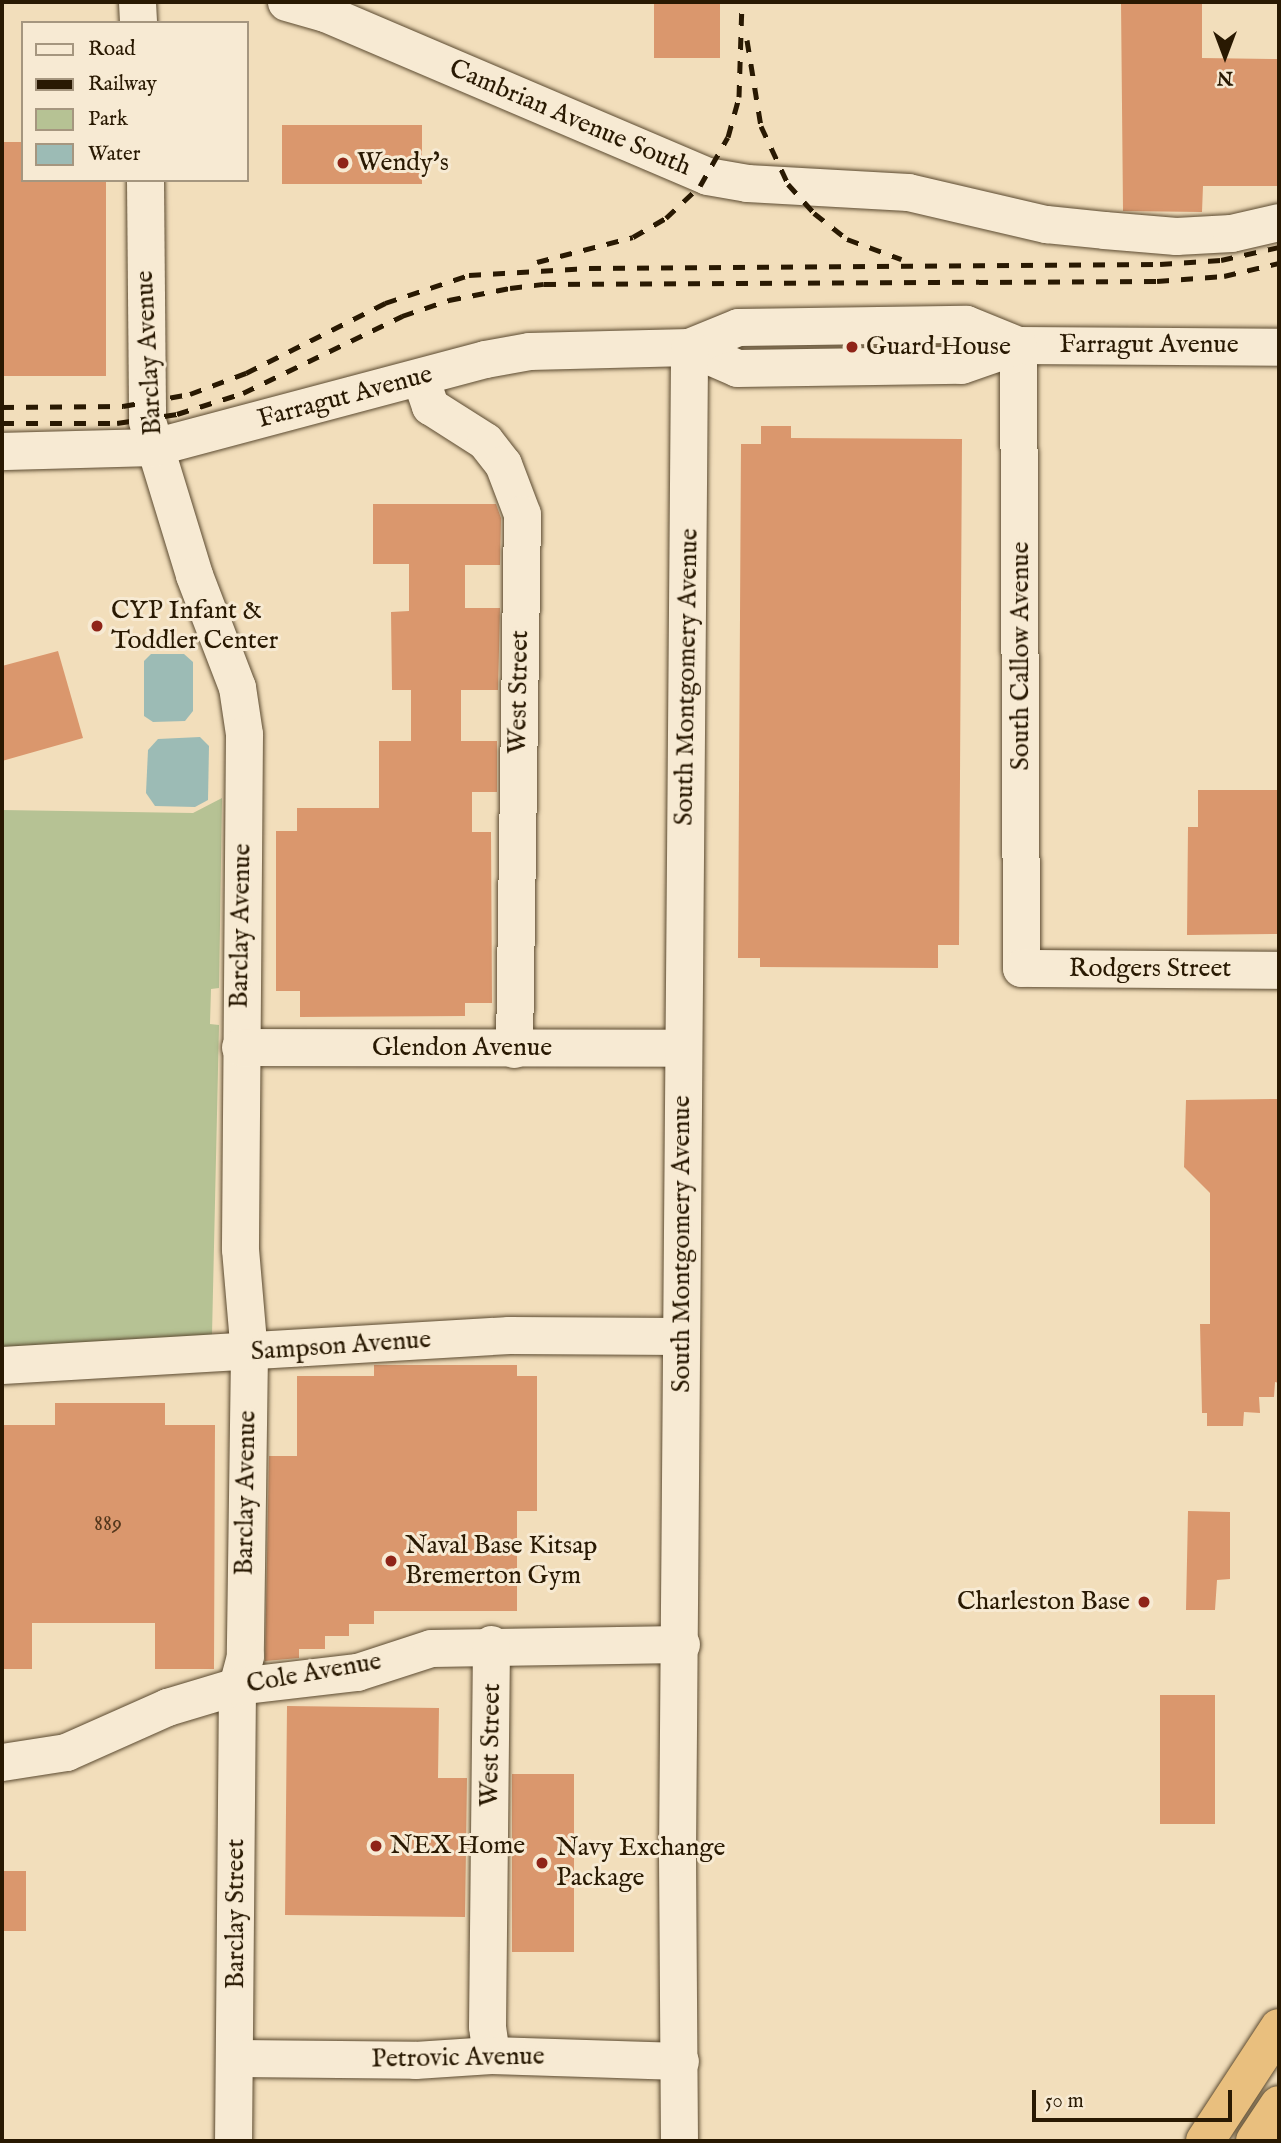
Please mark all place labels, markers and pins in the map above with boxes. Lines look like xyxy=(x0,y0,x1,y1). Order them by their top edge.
place label: Wendy's xyxy=(357,147,449,179)
marker: Wendy's xyxy=(335,155,351,171)
place label: Guard House xyxy=(866,331,1011,363)
marker: Guard House xyxy=(844,339,860,355)
place label: CYP Infant & Toddler Center xyxy=(111,595,278,656)
marker: CYP Infant & Toddler Center xyxy=(89,618,105,634)
place label: Naval Base Kitsap Bremerton Gym xyxy=(405,1530,597,1592)
marker: Naval Base Kitsap Bremerton Gym xyxy=(383,1553,399,1569)
place label: Charleston Base xyxy=(957,1586,1130,1618)
marker: Charleston Base xyxy=(1136,1594,1152,1610)
place label: NEX Home xyxy=(390,1830,525,1862)
place label: Navy Exchange Package xyxy=(556,1832,725,1894)
marker: NEX Home xyxy=(368,1838,384,1854)
marker: Navy Exchange Package xyxy=(534,1855,550,1871)

